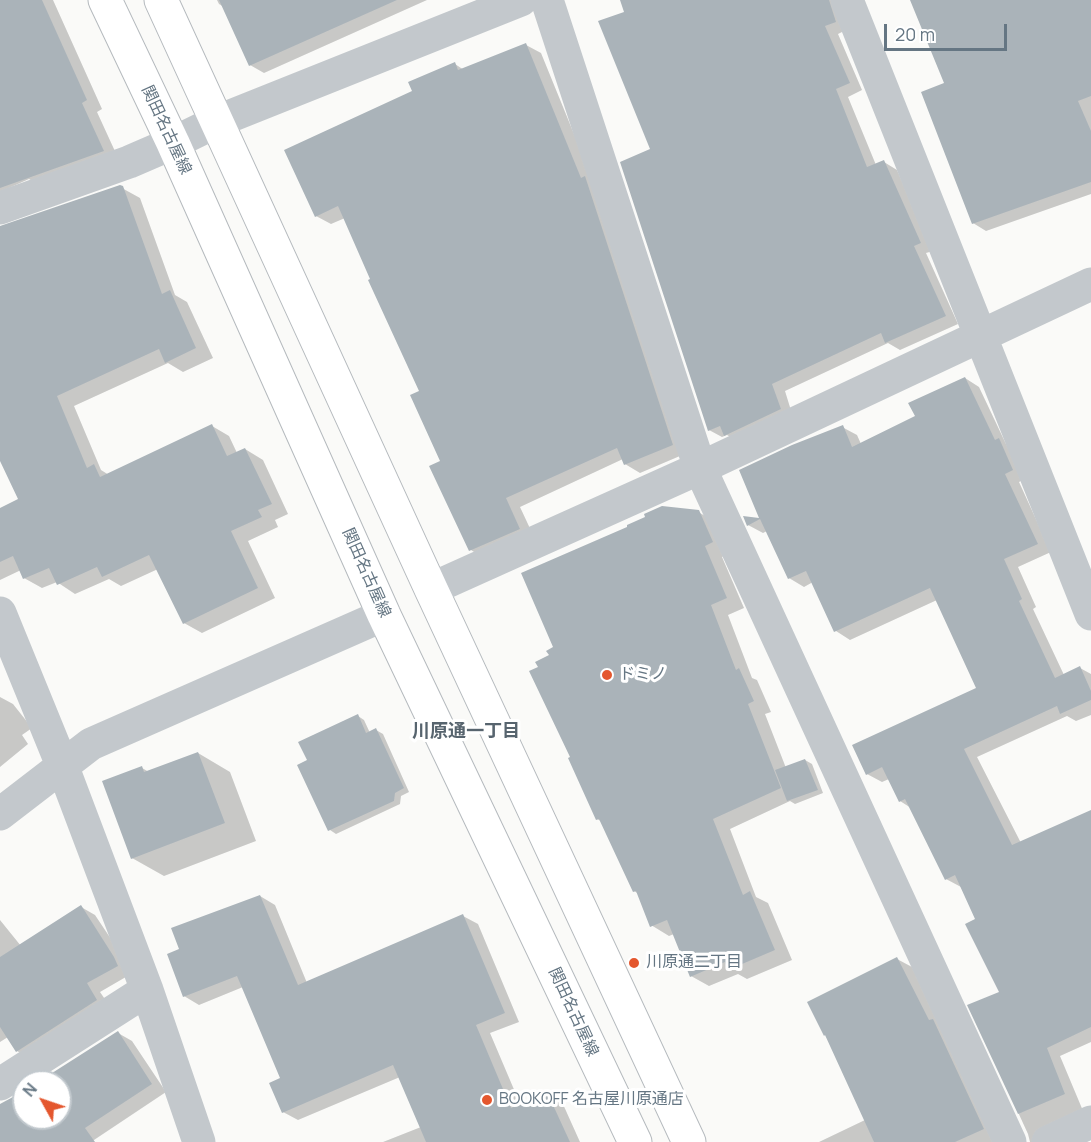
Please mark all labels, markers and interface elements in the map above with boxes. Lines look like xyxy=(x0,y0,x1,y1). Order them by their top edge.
scale bar xyxy=(887,12,1010,50)
text: 20 m xyxy=(895,22,935,46)
street label: 関田名古屋線 xyxy=(137,82,195,178)
street label: 関田名古屋線 xyxy=(338,525,394,621)
place label: ドミノ xyxy=(619,665,667,685)
marker: ドミノ xyxy=(600,668,614,682)
district label: 川原通一丁目 xyxy=(412,721,520,743)
place label: 川原通二丁目 xyxy=(646,953,742,973)
marker: 川原通二丁目 xyxy=(627,956,641,970)
street label: 関田名古屋線 xyxy=(544,964,602,1060)
north arrow xyxy=(12,1070,72,1130)
text: N xyxy=(18,1078,42,1101)
place label: BOOKOFF 名古屋川原通店 xyxy=(499,1090,684,1110)
marker: BOOKOFF 名古屋川原通店 xyxy=(480,1093,494,1107)

